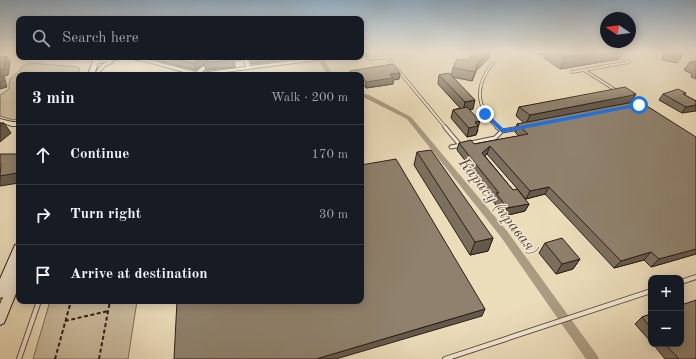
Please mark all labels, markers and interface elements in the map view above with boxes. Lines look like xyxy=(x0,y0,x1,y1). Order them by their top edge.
north arrow xyxy=(600,12,636,48)
search box xyxy=(16,16,364,60)
icon: search xyxy=(30,27,52,49)
text: Search here xyxy=(62,31,139,46)
text: 3 min xyxy=(32,90,75,107)
text: Walk · 200 m xyxy=(271,91,348,104)
route start xyxy=(630,96,648,114)
route end xyxy=(476,105,494,123)
icon: ahead xyxy=(32,144,54,166)
text: Continue xyxy=(70,147,129,162)
text: 170 m xyxy=(311,148,348,161)
water label: Карасу (правая) xyxy=(455,154,541,259)
icon: right xyxy=(32,204,54,226)
text: Turn right xyxy=(70,207,141,222)
text: 30 m xyxy=(319,208,348,221)
icon: arrive xyxy=(32,264,54,286)
text: Arrive at destination xyxy=(70,267,208,282)
map controls xyxy=(648,275,684,347)
button: + xyxy=(648,275,684,311)
button: − xyxy=(648,311,684,347)

